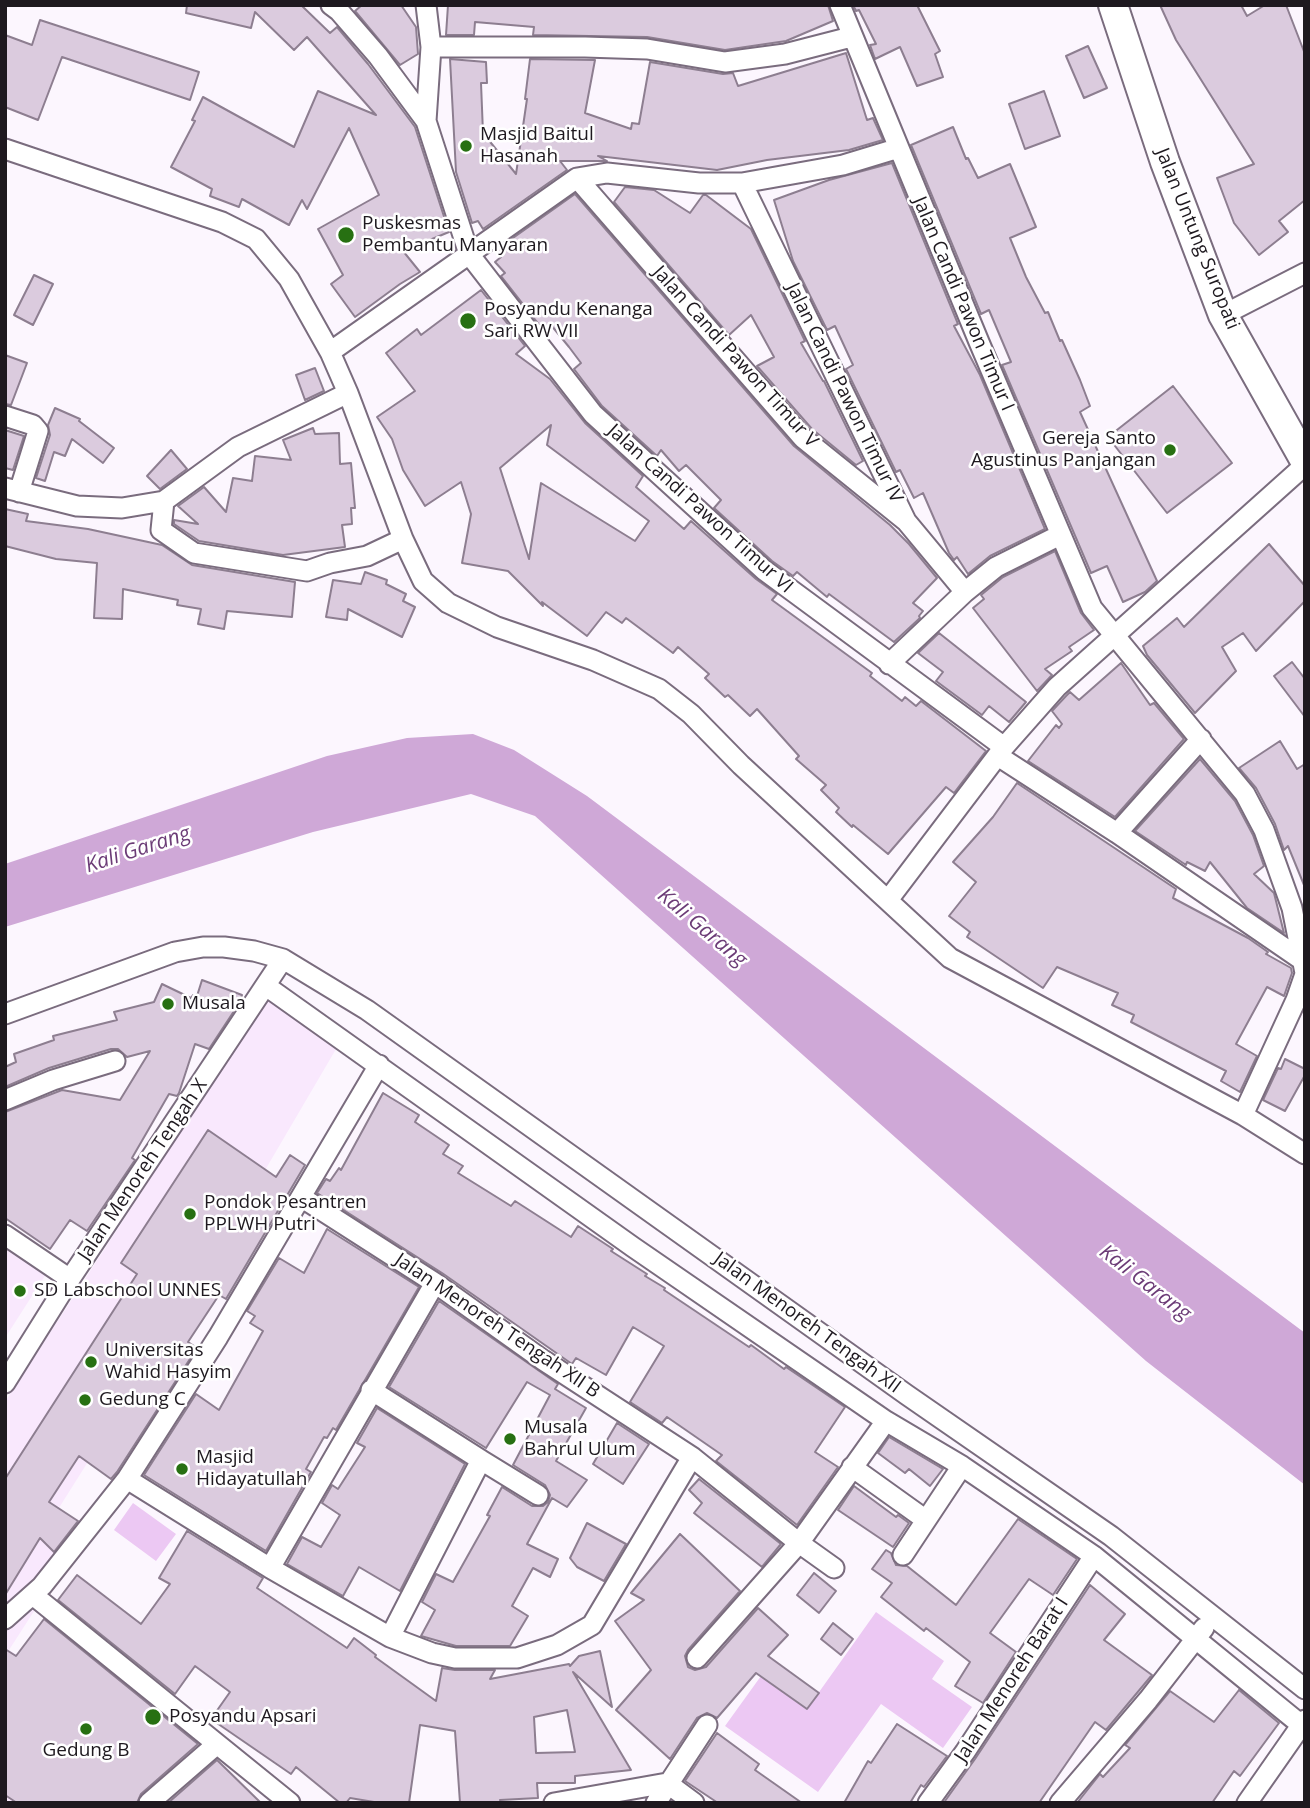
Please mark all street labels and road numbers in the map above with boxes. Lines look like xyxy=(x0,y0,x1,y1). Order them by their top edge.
street label: Jalan Untung Suropati xyxy=(1150,145,1244,333)
street label: Jalan Candi Pawon Timur I xyxy=(907,194,1019,414)
street label: Jalan Candi Pawon Timur V xyxy=(647,262,823,452)
street label: Jalan Candi Pawon Timur IV xyxy=(781,279,907,507)
street label: Jalan Candi Pawon Timur VI xyxy=(603,420,797,598)
street label: Jalan Menoreh Tengah X xyxy=(74,1075,212,1265)
street label: Jalan Menoreh Tengah XII xyxy=(709,1248,905,1398)
street label: Jalan Menoreh Tengah XII B xyxy=(390,1249,604,1403)
street label: Jalan Menoreh Barat I xyxy=(950,1593,1074,1767)

